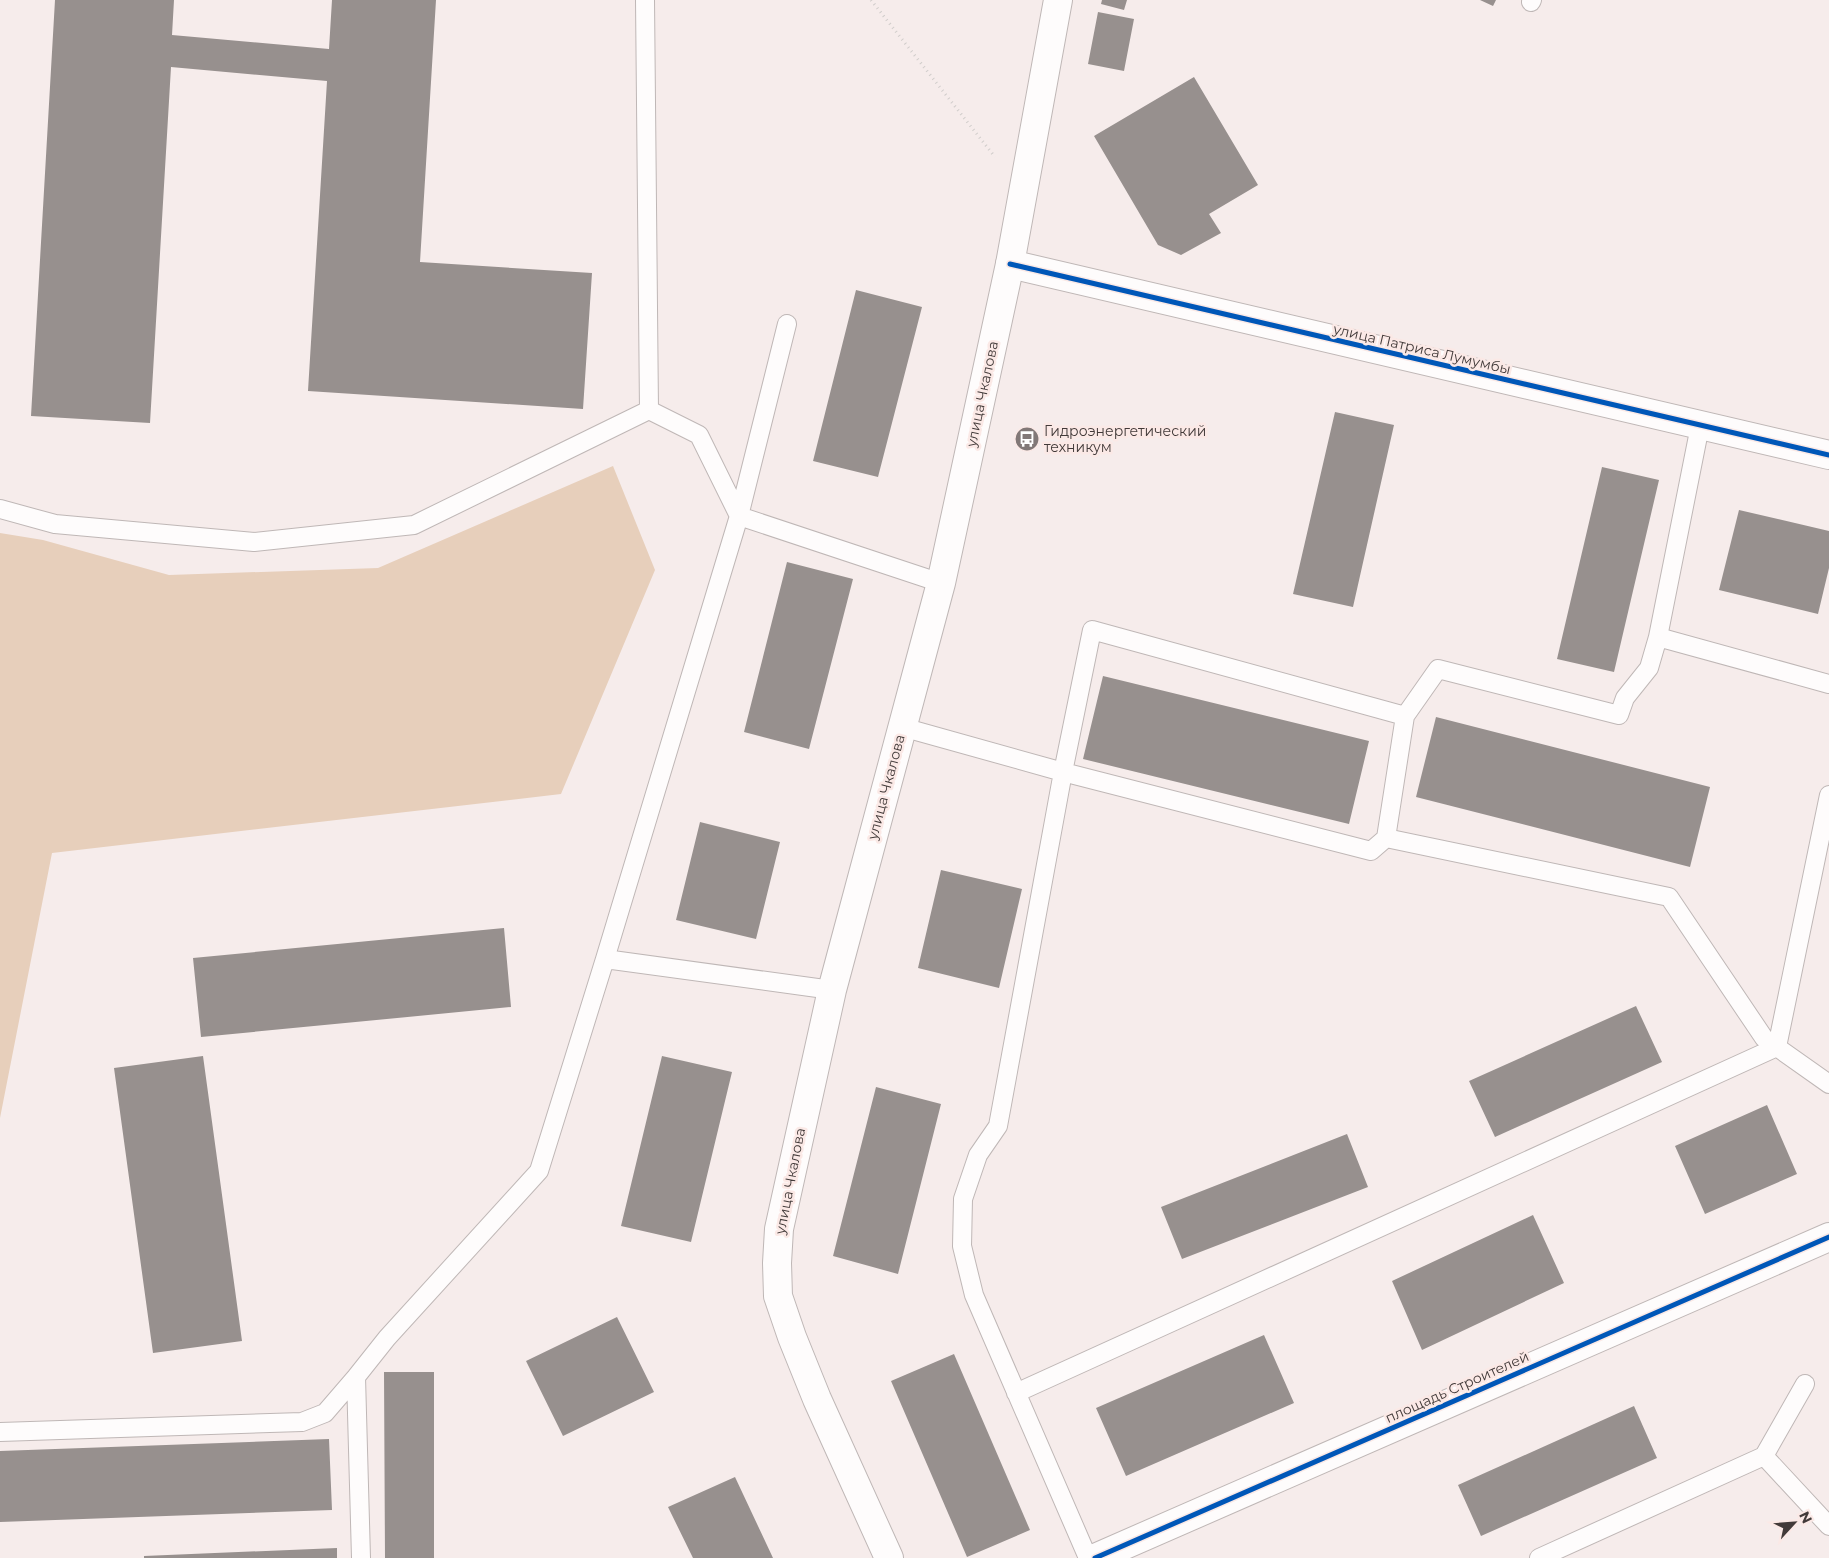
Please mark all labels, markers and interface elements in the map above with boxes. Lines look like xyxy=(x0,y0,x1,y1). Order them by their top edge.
street label: улица Патриса Лумумбы xyxy=(1331,320,1513,378)
street label: улица Чкалова xyxy=(962,339,1002,450)
place label: Гидроэнергетический техникум xyxy=(1044,422,1207,456)
bus stop icon: Гидроэнергетический техникум xyxy=(1014,426,1040,452)
street label: улица Чкалова xyxy=(863,733,909,842)
street label: улица Чкалова xyxy=(771,1126,809,1237)
street label: площадь Строителей xyxy=(1382,1347,1532,1427)
north arrow xyxy=(1769,1498,1819,1548)
text: N xyxy=(1795,1508,1816,1526)

